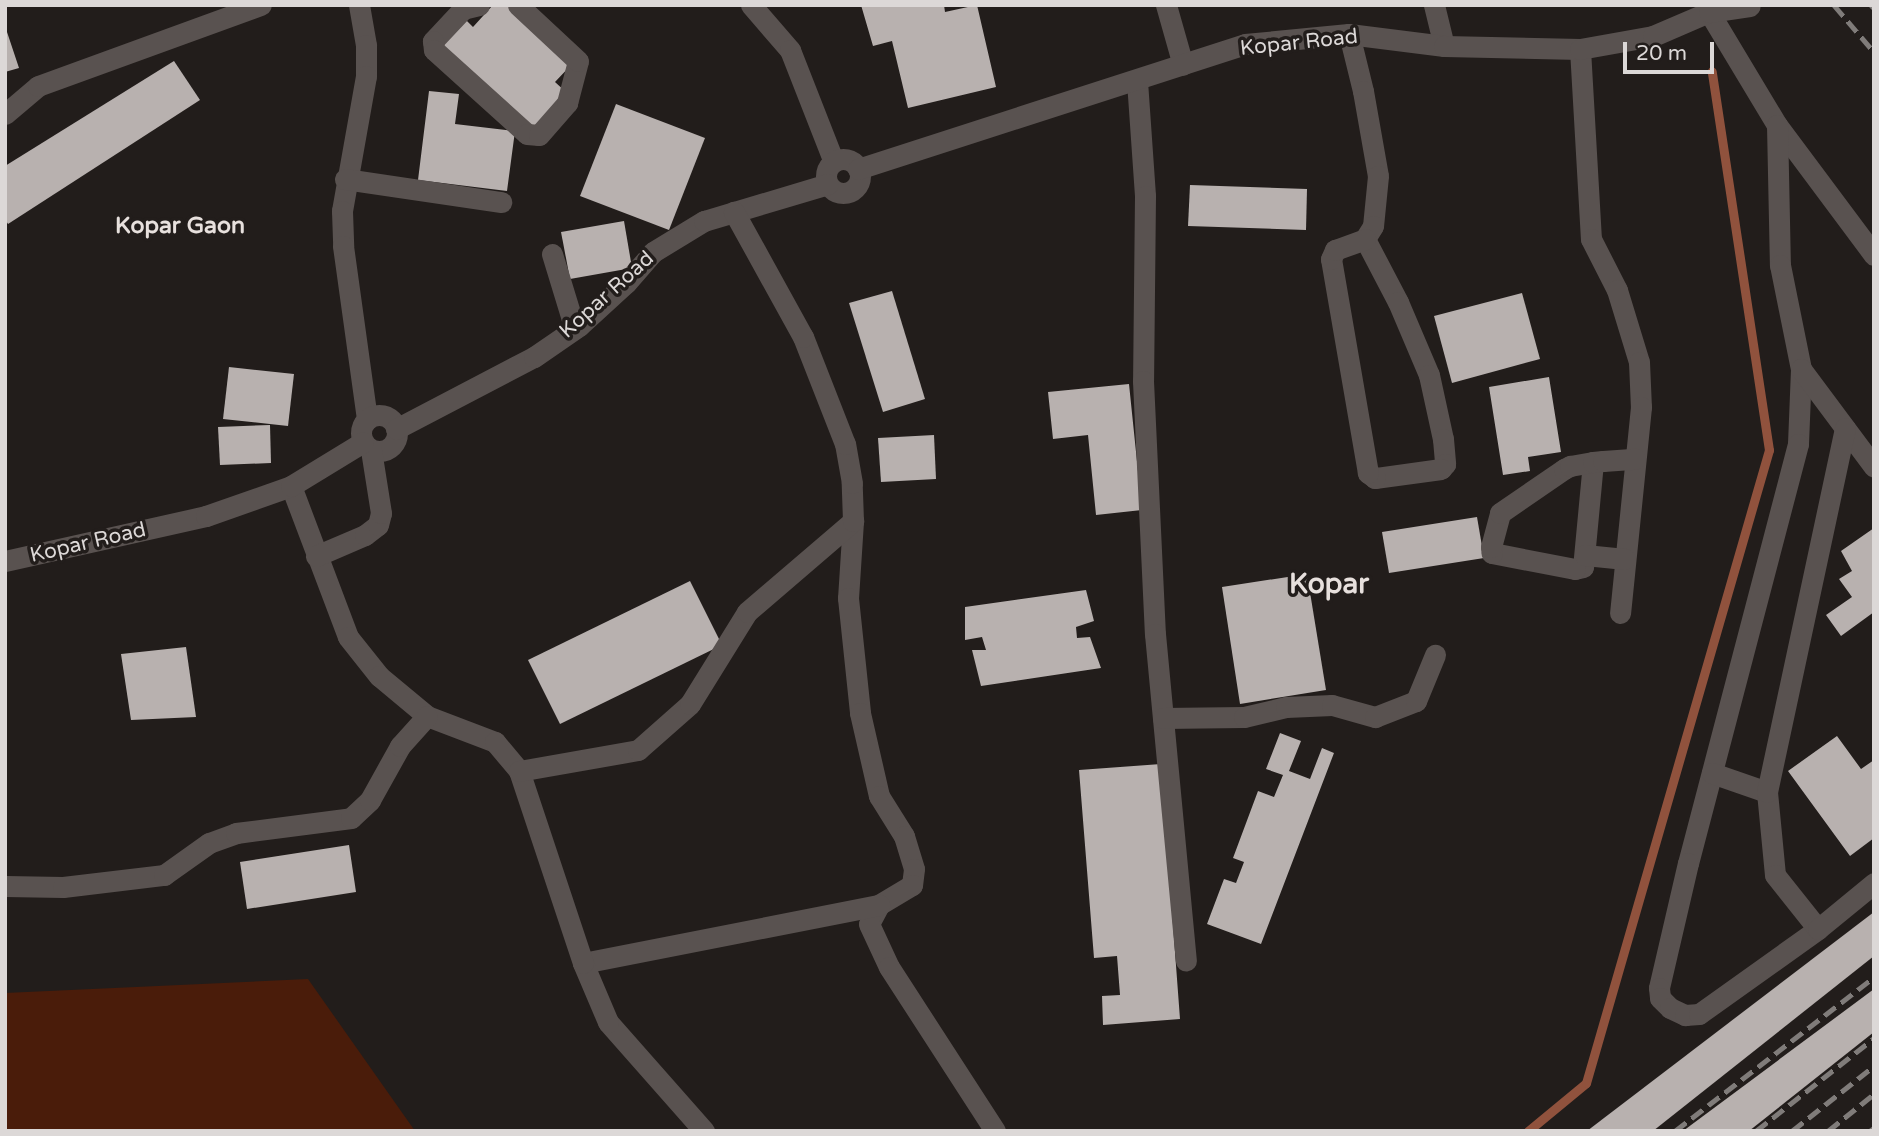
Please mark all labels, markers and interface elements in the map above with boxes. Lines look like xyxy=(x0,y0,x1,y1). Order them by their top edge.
street label: Kopar Road xyxy=(1239,24,1359,62)
scale bar xyxy=(1627,28,1718,72)
text: 20 m xyxy=(1636,41,1687,66)
district label: Kopar Gaon xyxy=(115,212,245,240)
street label: Kopar Road xyxy=(555,246,659,344)
street label: Kopar Road xyxy=(28,517,148,569)
district label: Kopar xyxy=(1289,567,1369,601)

